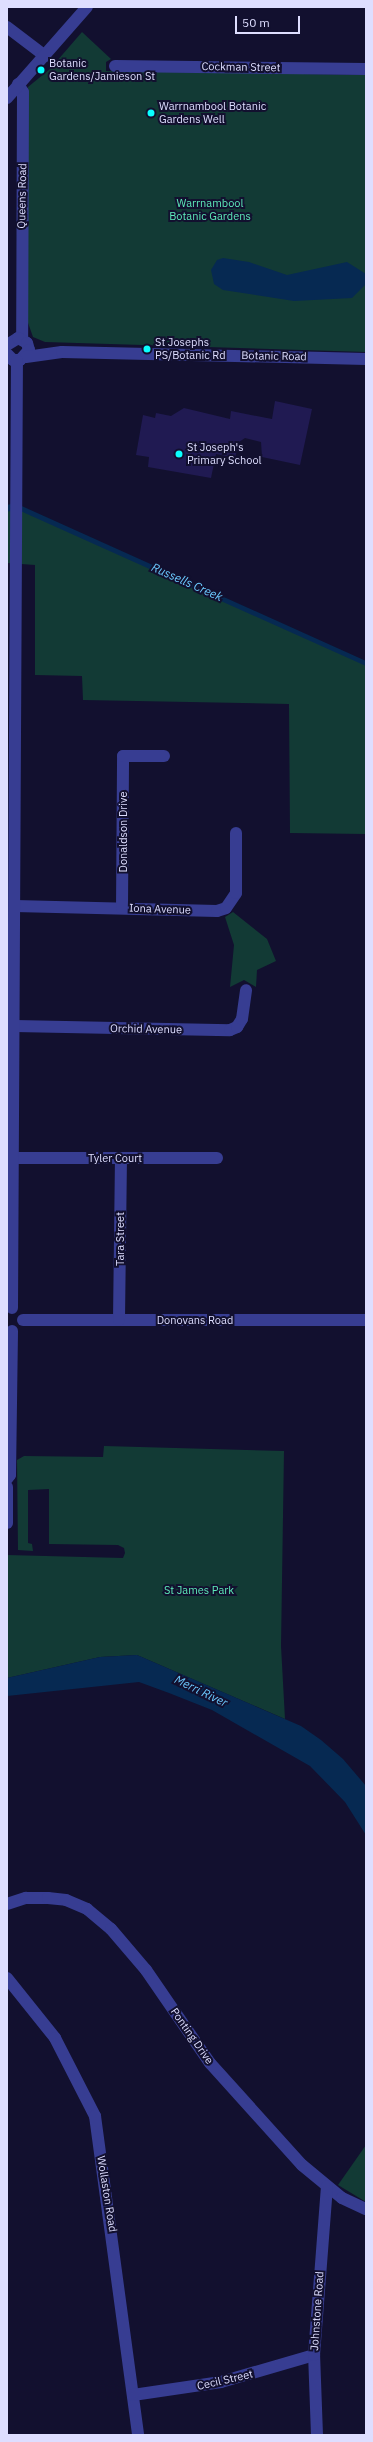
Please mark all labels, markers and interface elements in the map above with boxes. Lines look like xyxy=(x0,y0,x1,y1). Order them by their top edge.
scale bar xyxy=(237,8,302,34)
text: 50 m xyxy=(242,15,270,30)
place label: Botanic Gardens/Jamieson St xyxy=(49,57,155,83)
street label: Cockman Street xyxy=(201,60,281,74)
marker: Botanic Gardens/Jamieson St xyxy=(36,65,46,75)
place label: Warrnambool Botanic Gardens Well xyxy=(159,100,266,126)
marker: Warrnambool Botanic Gardens Well xyxy=(146,108,156,118)
street label: Queens Road xyxy=(15,163,29,229)
park label: Warrnambool Botanic Gardens xyxy=(169,197,251,223)
place label: St Josephs PS/Botanic Rd xyxy=(155,336,226,362)
marker: St Josephs PS/Botanic Rd xyxy=(142,344,152,354)
street label: Botanic Road xyxy=(241,349,307,363)
place label: St Joseph's Primary School xyxy=(187,441,262,467)
marker: St Joseph's Primary School xyxy=(174,449,184,459)
water label: Russells Creek xyxy=(149,560,225,604)
street label: Donaldson Drive xyxy=(116,792,130,872)
street label: Iona Avenue xyxy=(129,901,191,917)
street label: Orchid Avenue xyxy=(110,1022,182,1036)
street label: Tyler Court xyxy=(88,1151,142,1165)
street label: Tara Street xyxy=(113,1212,127,1266)
street label: Donovans Road xyxy=(157,1313,233,1327)
park label: St James Park xyxy=(164,1583,234,1597)
water label: Merri River xyxy=(172,1672,230,1710)
street label: Ponting Drive xyxy=(168,2005,216,2067)
street label: Wollaston Road xyxy=(94,2155,120,2233)
street label: Johnstone Road xyxy=(308,2271,326,2351)
street label: Cecil Street xyxy=(196,2367,254,2393)

